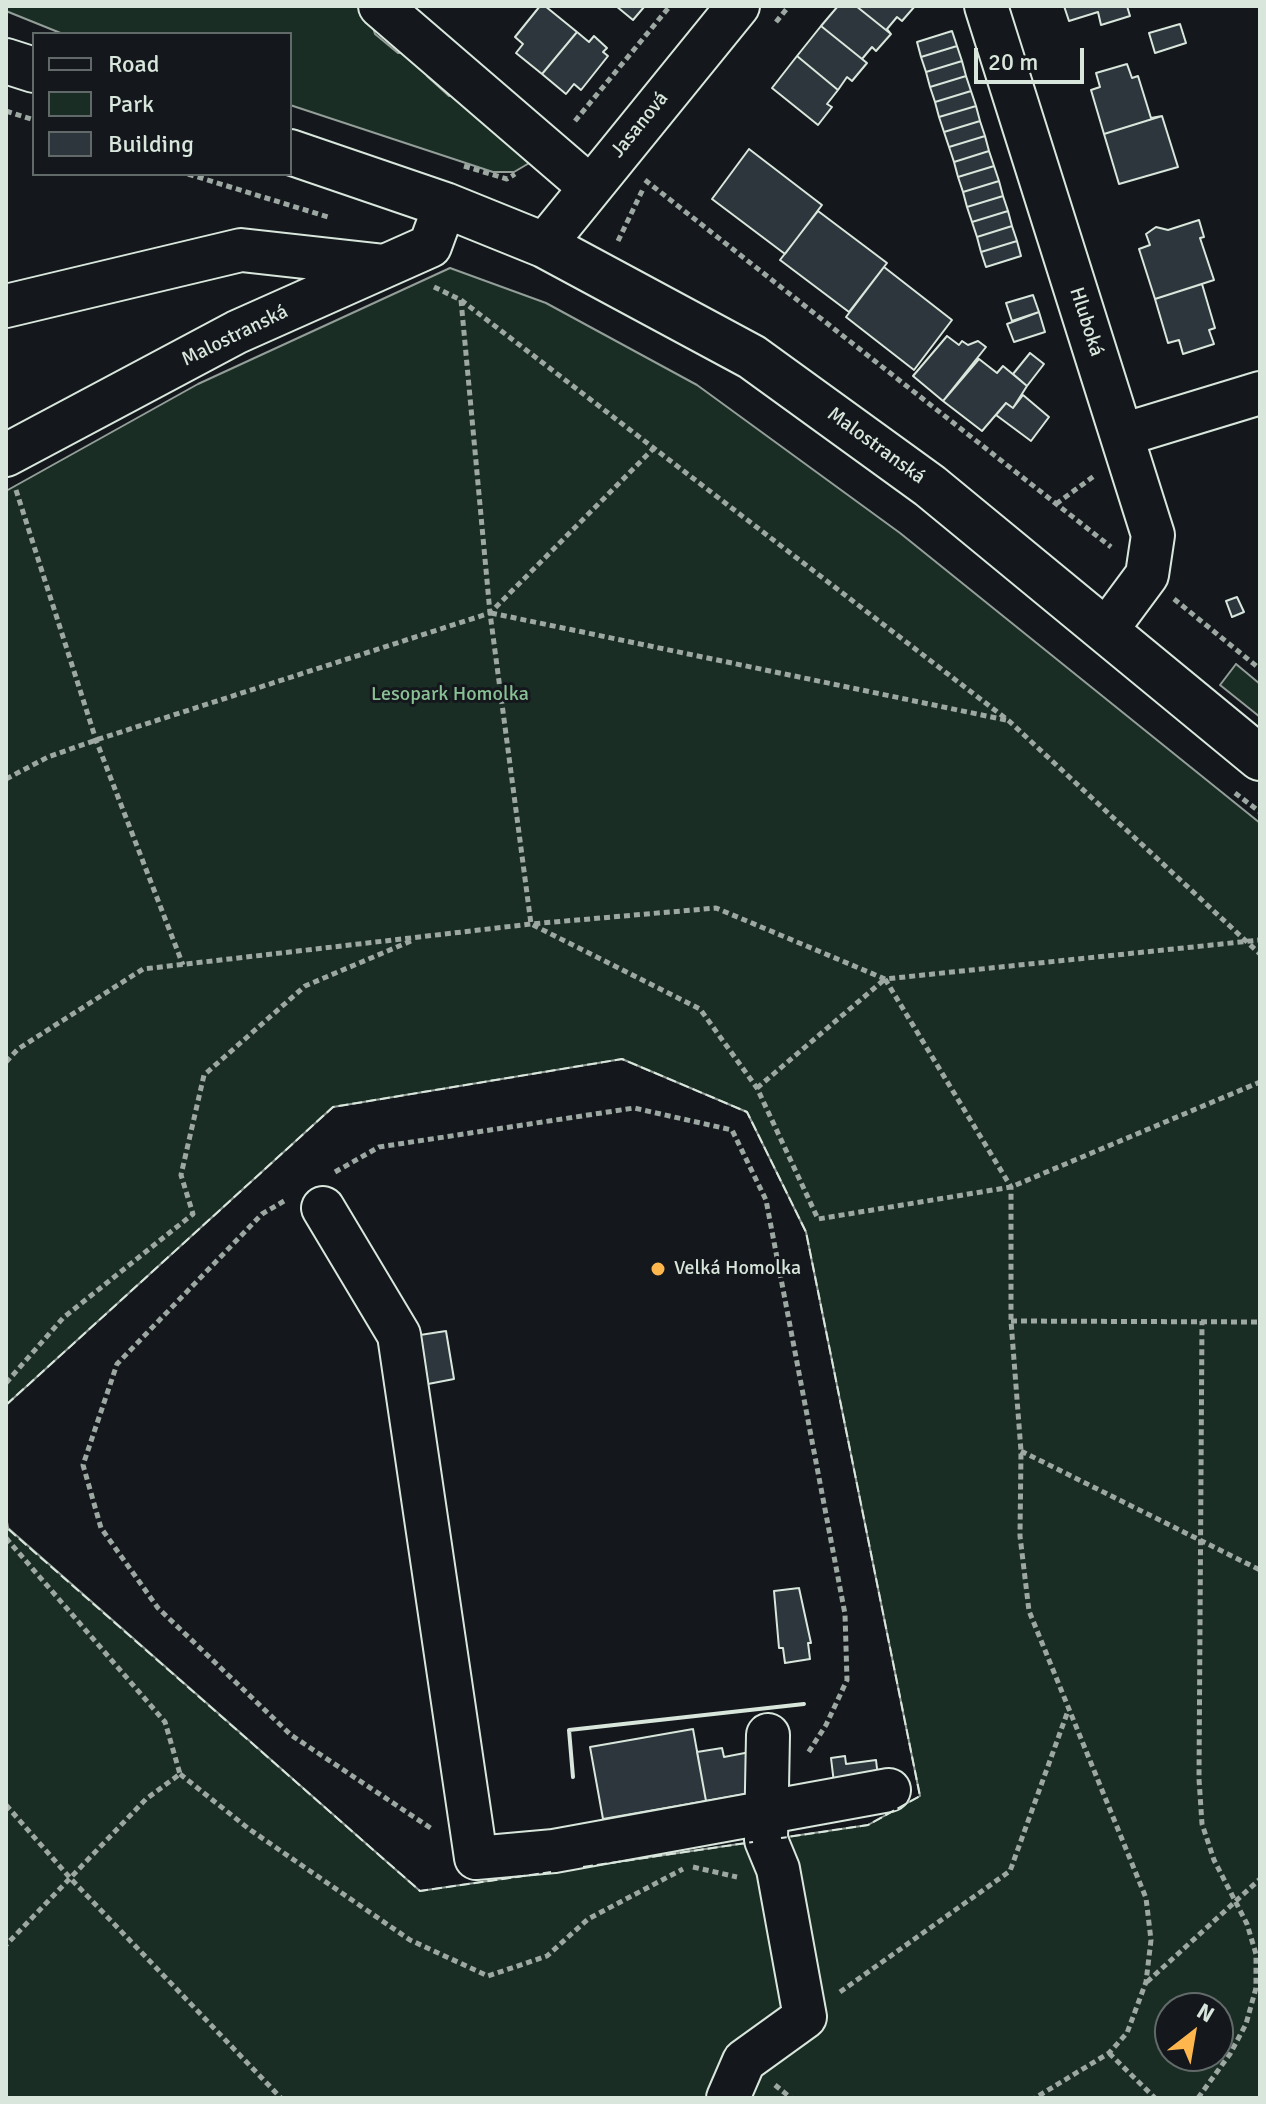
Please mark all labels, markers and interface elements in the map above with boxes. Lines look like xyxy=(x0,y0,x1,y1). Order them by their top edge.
legend xyxy=(32,32,292,176)
scale bar xyxy=(978,32,1088,82)
text: 20 m xyxy=(988,47,1038,77)
text: Road xyxy=(108,49,159,79)
street label: Jasanová xyxy=(606,87,674,163)
text: Park xyxy=(108,89,154,119)
text: Building xyxy=(108,129,194,159)
street label: Hluboká xyxy=(1064,284,1108,360)
street label: Malostranská xyxy=(178,300,292,372)
street label: Malostranská xyxy=(822,402,930,490)
park label: Lesopark Homolka xyxy=(371,683,529,707)
place label: Velká Homolka xyxy=(674,1257,801,1281)
marker: Velká Homolka xyxy=(649,1260,667,1278)
north arrow xyxy=(1154,1992,1234,2072)
text: N xyxy=(1192,1997,1219,2028)

